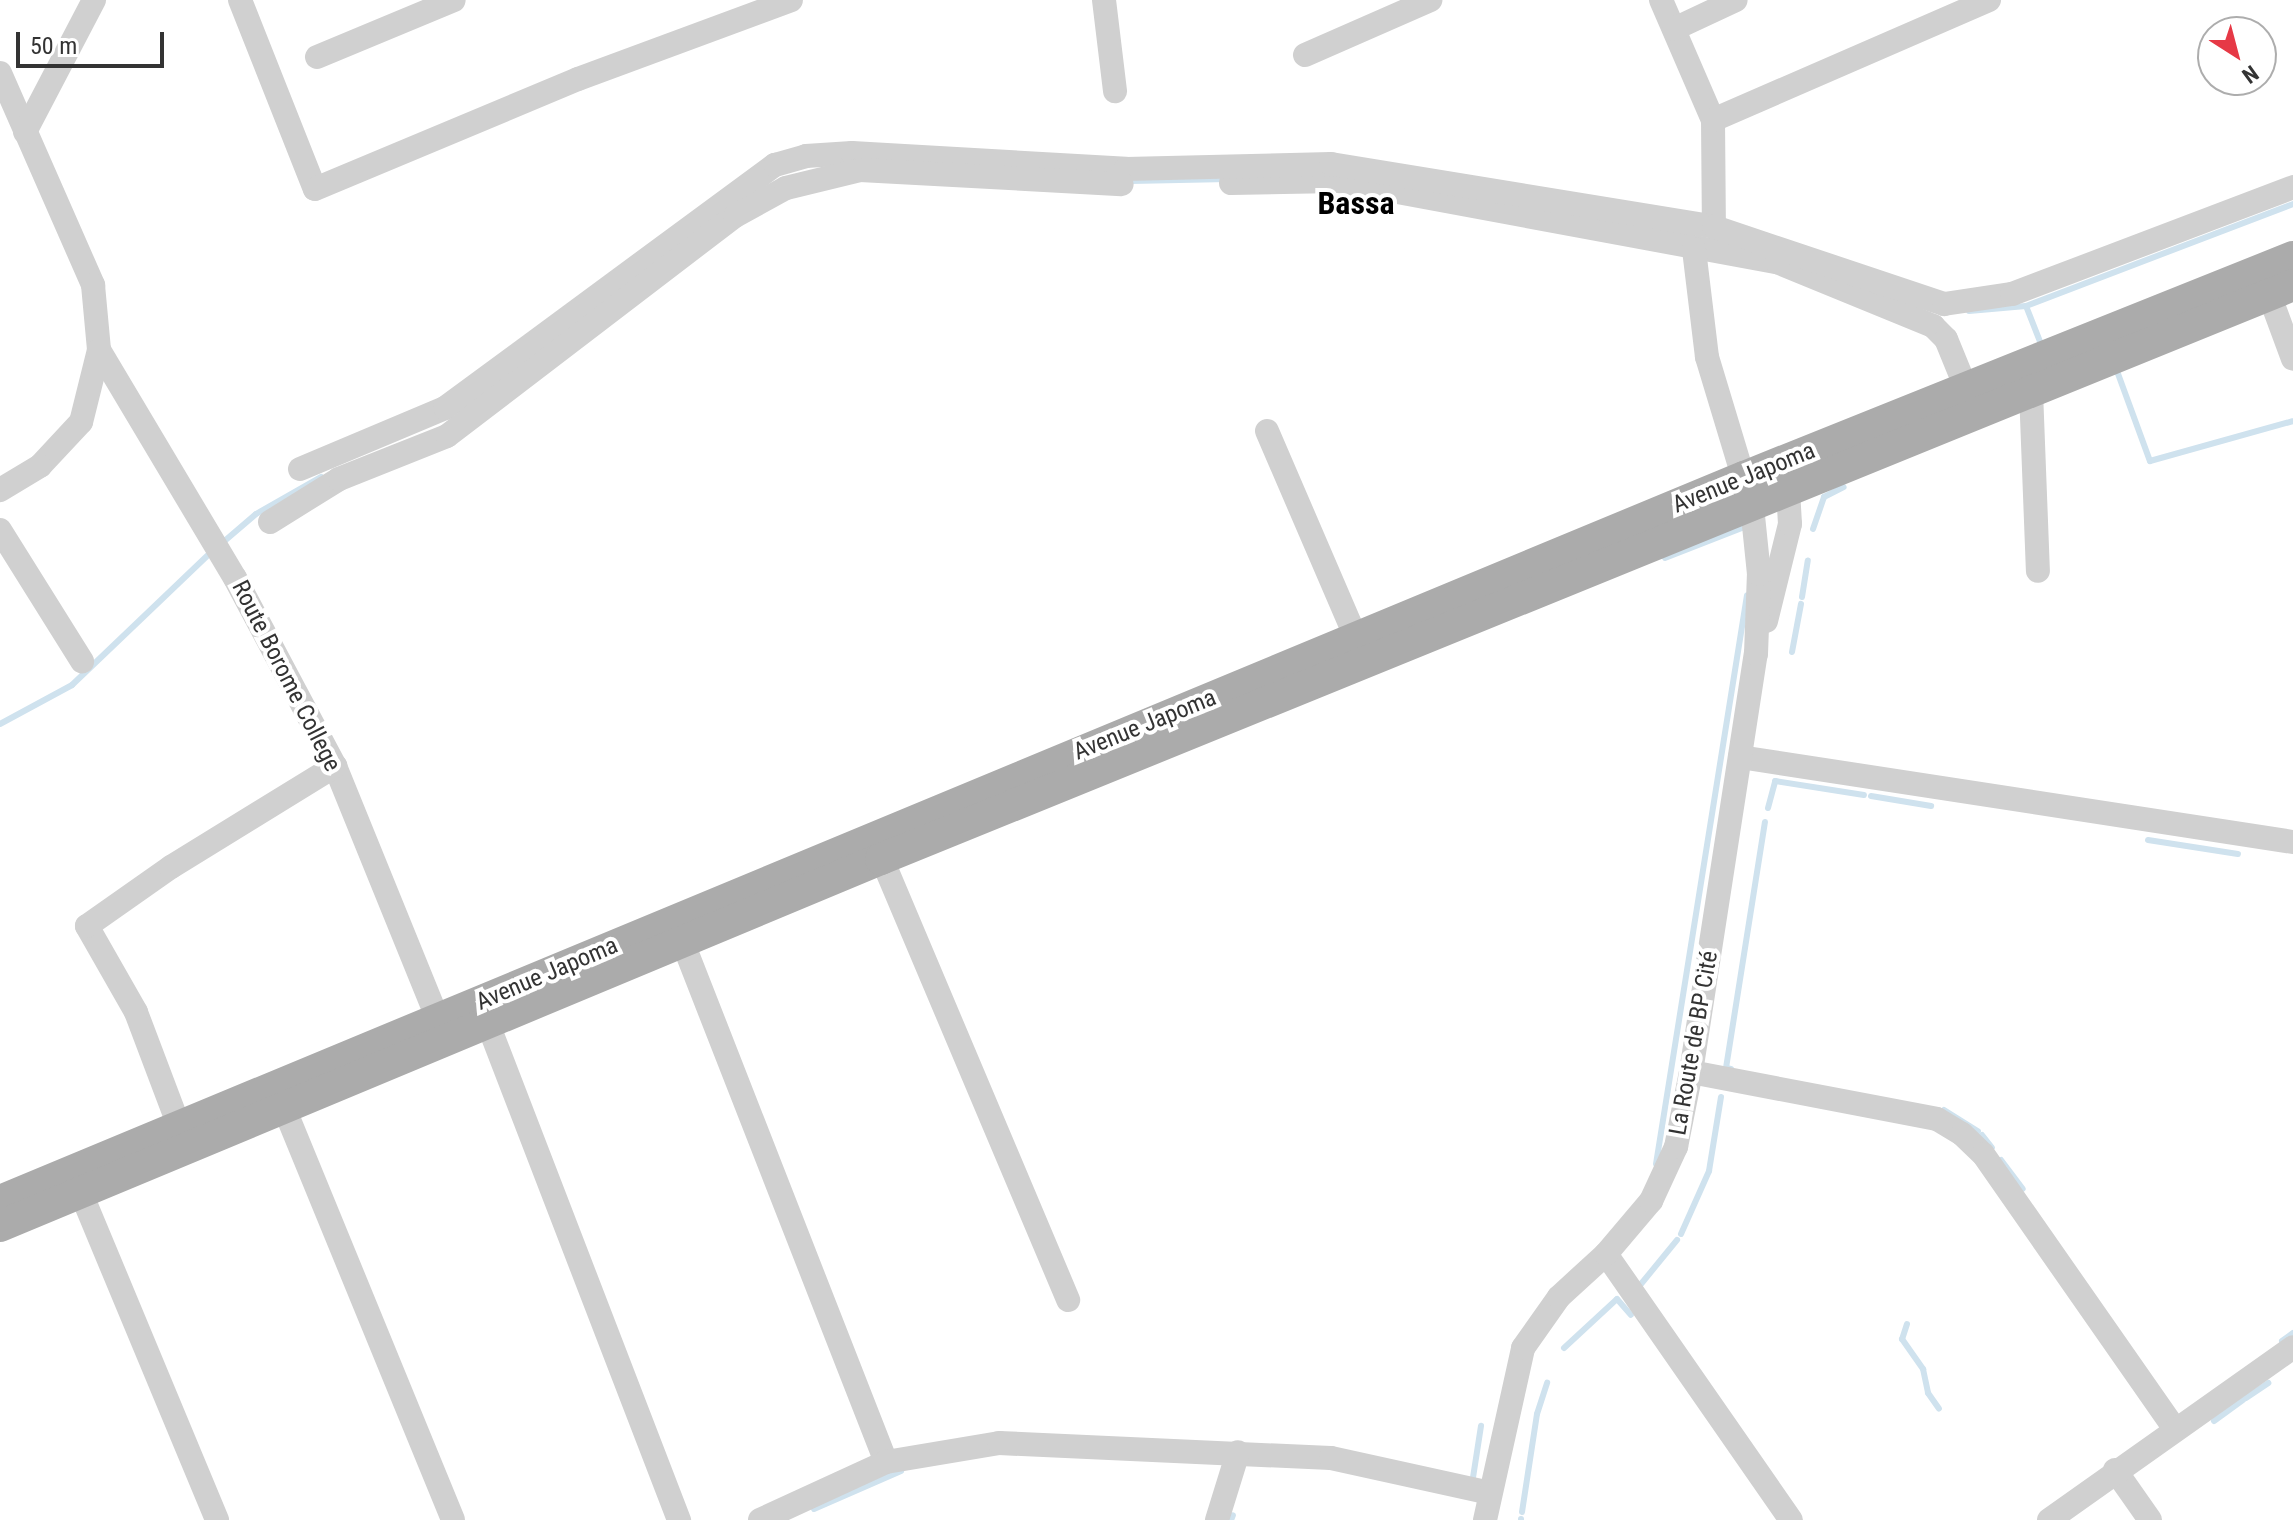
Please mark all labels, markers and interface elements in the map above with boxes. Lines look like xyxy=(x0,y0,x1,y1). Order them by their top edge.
scale bar xyxy=(20,16,168,66)
north arrow xyxy=(2197,16,2277,96)
text: 50 m xyxy=(30,32,77,60)
text: N xyxy=(2237,60,2263,88)
district label: Bassa xyxy=(1317,184,1395,222)
street label: Avenue Japoma xyxy=(1669,436,1819,520)
street label: Route Borome College xyxy=(225,576,347,776)
street label: Avenue Japoma xyxy=(1070,683,1220,767)
street label: Avenue Japoma xyxy=(472,931,622,1017)
street label: La Route de BP Cité xyxy=(1664,949,1724,1137)

